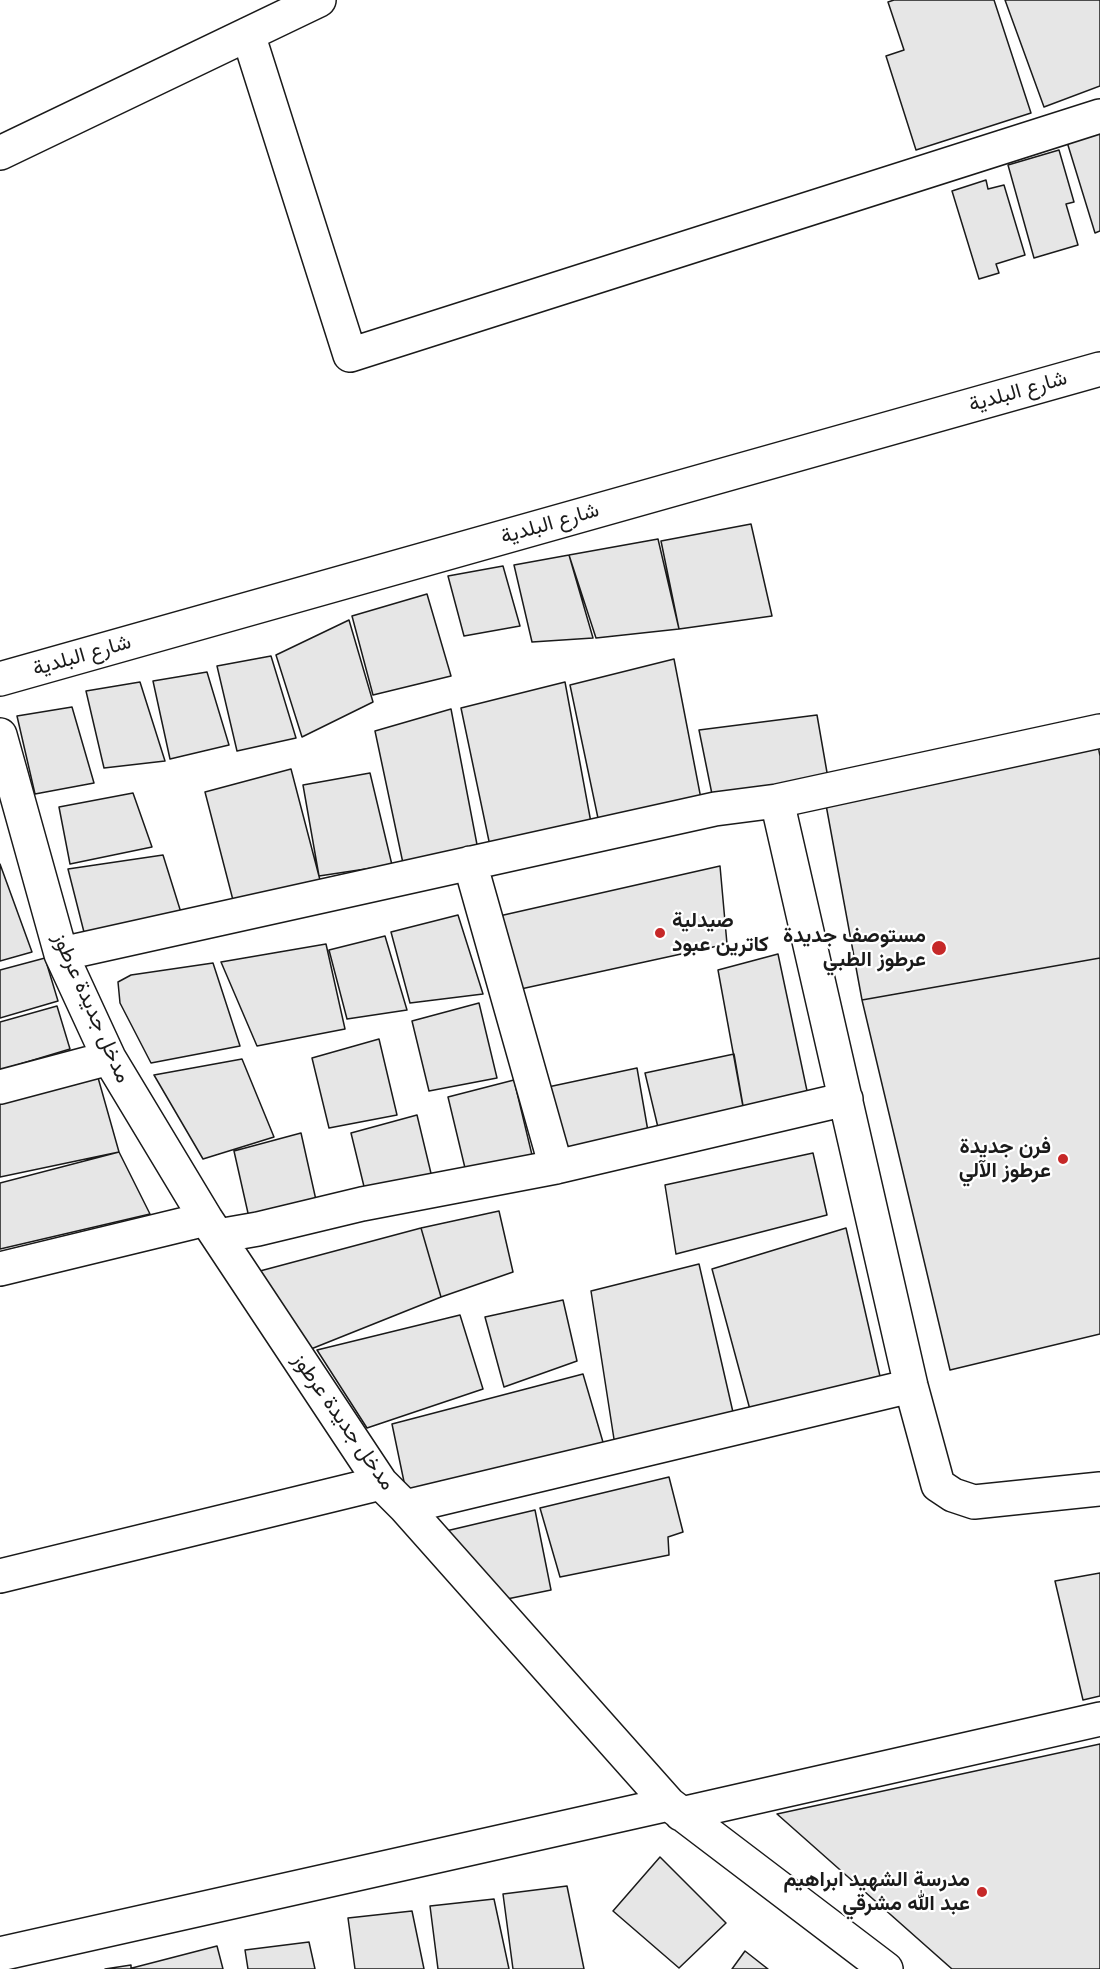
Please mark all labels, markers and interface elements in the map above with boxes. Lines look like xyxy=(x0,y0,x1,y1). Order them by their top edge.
street label: شارع البلدية xyxy=(966,366,1070,418)
street label: شارع البلدية xyxy=(498,498,602,550)
street label: شارع البلدية xyxy=(30,630,134,682)
place label: صيدلية كاترين عبود xyxy=(672,908,769,958)
place label: مستوصف جديدة عرطوز الطبي xyxy=(783,923,926,973)
marker: صيدلية كاترين عبود xyxy=(653,926,667,940)
street label: مدخل جديدة عرطوز xyxy=(47,929,135,1087)
marker: مستوصف جديدة عرطوز الطبي xyxy=(930,939,948,957)
place label: فرن جديدة عرطوز الآلي xyxy=(959,1134,1051,1184)
marker: فرن جديدة عرطوز الآلي xyxy=(1056,1152,1070,1166)
street label: مدخل جديدة عرطوز xyxy=(286,1349,400,1495)
place label: مدرسة الشهيد ابراهيم عبد الله مشرقي xyxy=(784,1867,970,1917)
marker: مدرسة الشهيد ابراهيم عبد الله مشرقي xyxy=(975,1885,989,1899)

